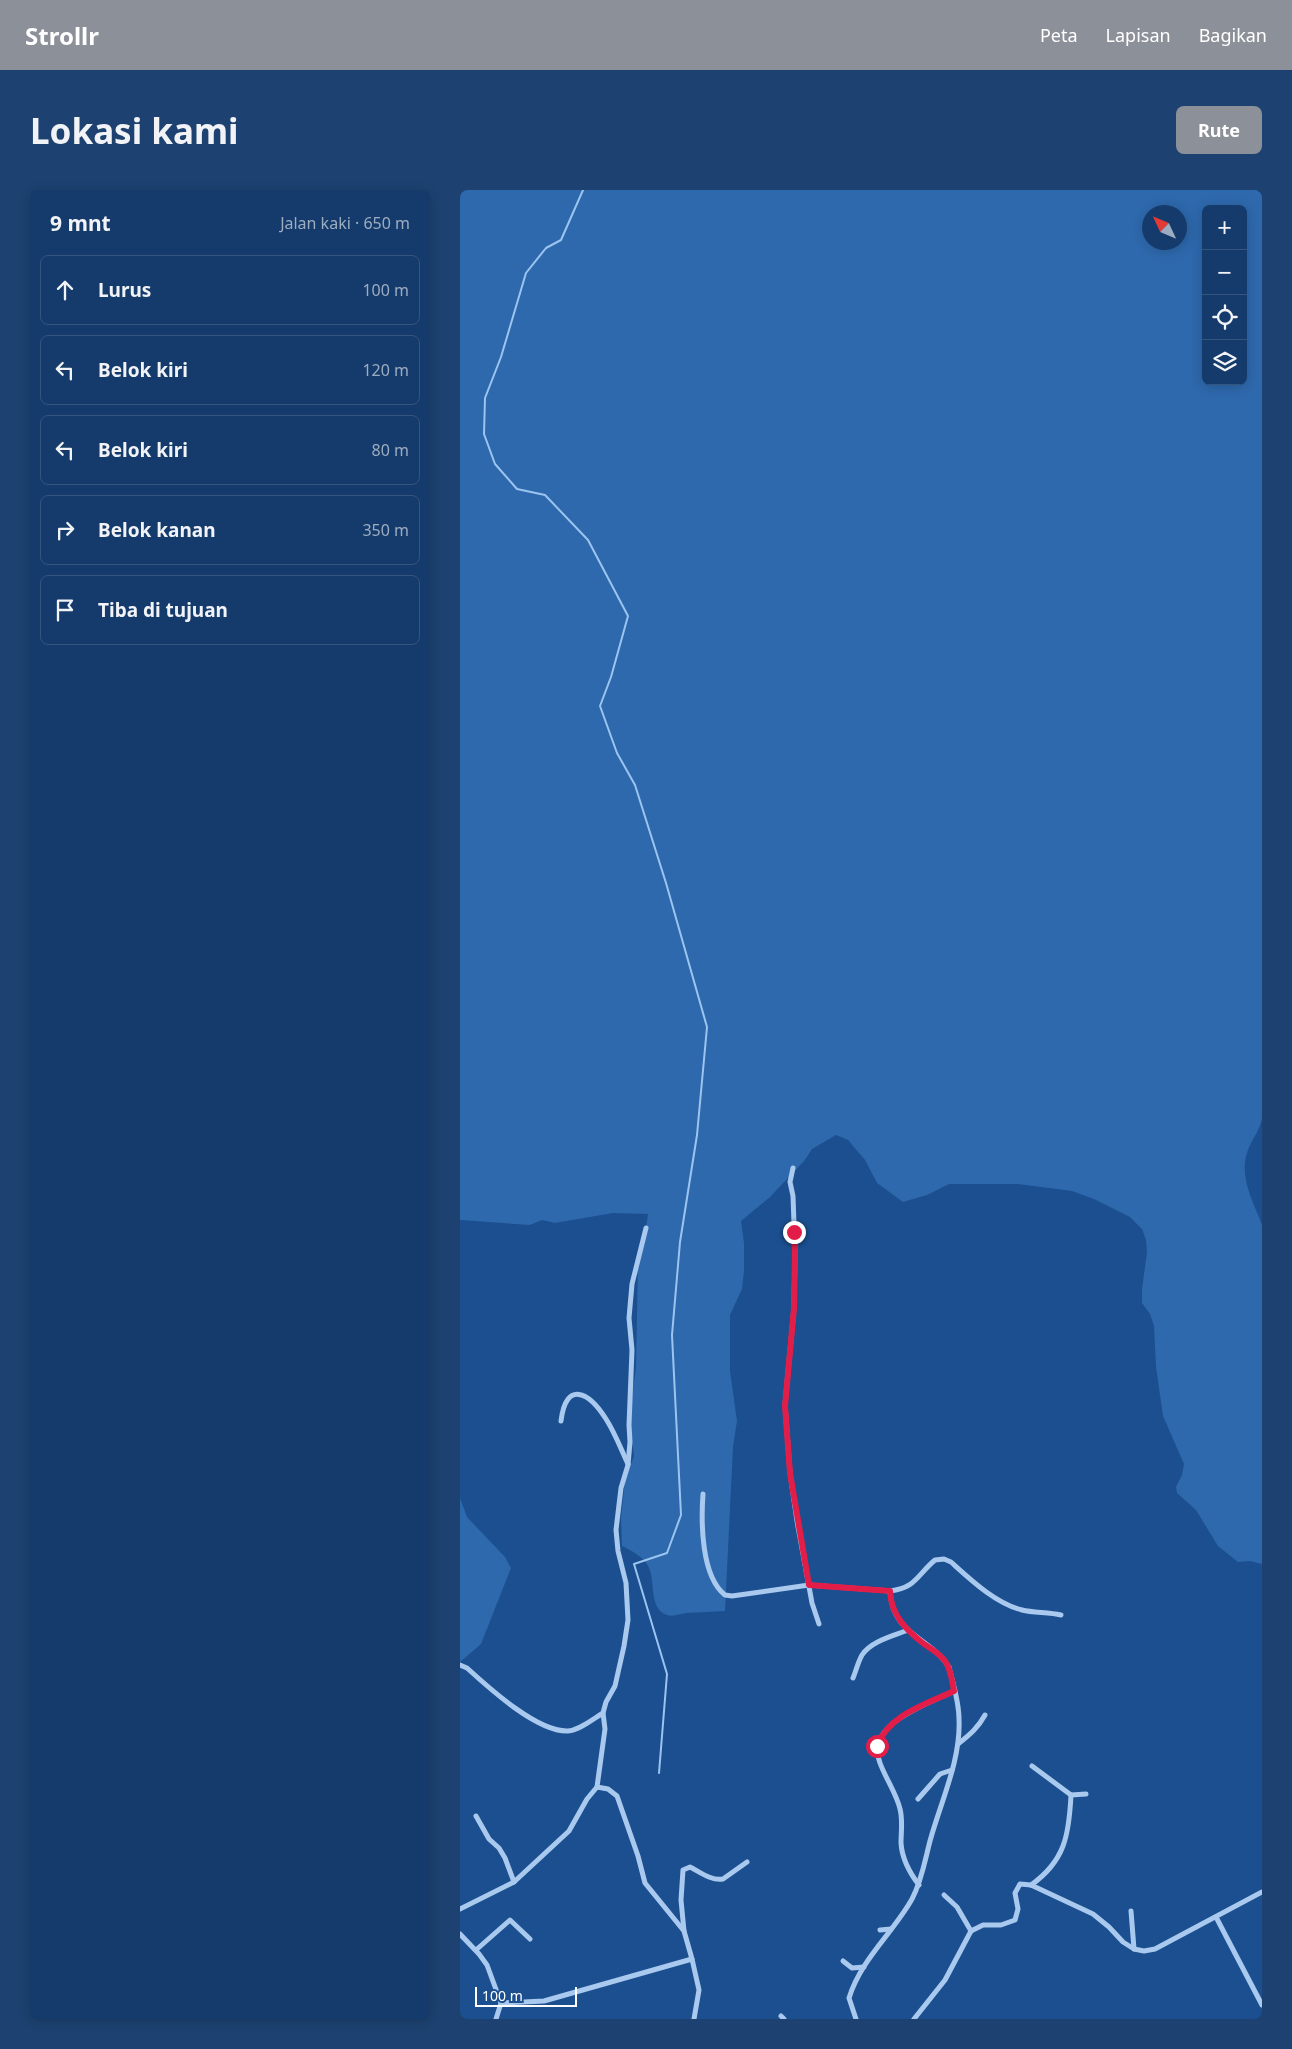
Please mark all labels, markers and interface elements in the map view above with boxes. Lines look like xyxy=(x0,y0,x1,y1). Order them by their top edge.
text: Strollr xyxy=(25,19,99,52)
text: Peta xyxy=(1040,23,1078,47)
text: Lapisan xyxy=(1106,23,1171,47)
text: Bagikan xyxy=(1199,23,1267,47)
button: Rute xyxy=(1176,106,1262,154)
text: Lokasi kami xyxy=(30,107,239,154)
north arrow xyxy=(1142,205,1187,250)
map controls xyxy=(1202,205,1247,385)
button: + xyxy=(1202,205,1247,250)
text: 9 mnt xyxy=(50,209,111,237)
text: Jalan kaki · 650 m xyxy=(280,212,410,234)
button: − xyxy=(1202,250,1247,295)
icon: ahead xyxy=(51,276,79,304)
text: Lurus xyxy=(98,277,151,303)
text: 100 m xyxy=(362,279,409,301)
button: locate xyxy=(1202,295,1247,340)
button: layers xyxy=(1202,340,1247,385)
icon: left xyxy=(51,356,79,384)
text: Belok kiri xyxy=(98,357,188,383)
text: 120 m xyxy=(362,359,409,381)
icon: left xyxy=(51,436,79,464)
text: Belok kiri xyxy=(98,437,188,463)
text: 80 m xyxy=(372,439,409,461)
icon: right xyxy=(51,516,79,544)
text: Belok kanan xyxy=(98,517,215,543)
text: 350 m xyxy=(362,519,409,541)
icon: arrive xyxy=(51,596,79,624)
text: Tiba di tujuan xyxy=(98,597,228,623)
route end xyxy=(783,1221,806,1244)
route start xyxy=(866,1735,889,1758)
scale bar xyxy=(475,1984,578,2007)
text: 100 m xyxy=(482,1986,523,2005)

